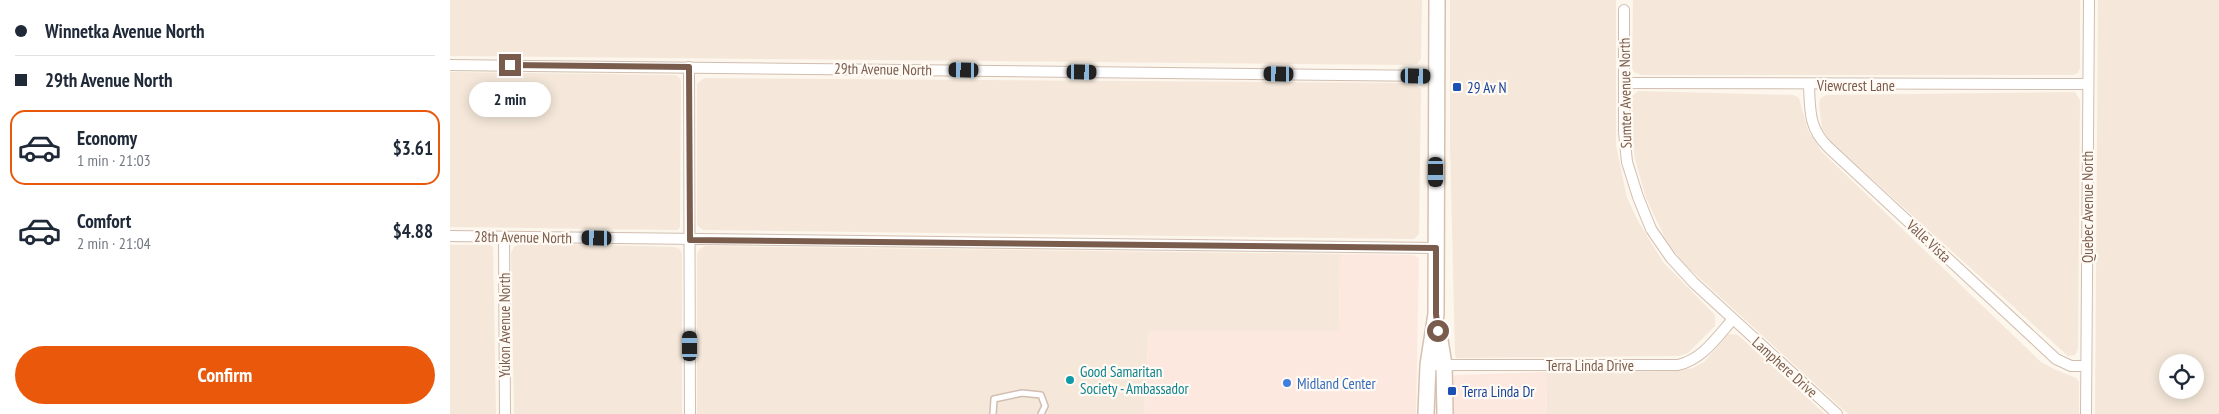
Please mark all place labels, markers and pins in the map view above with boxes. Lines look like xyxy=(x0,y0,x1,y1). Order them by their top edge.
place label: 29 Av N xyxy=(1467,78,1507,97)
marker: 29 Av N xyxy=(1451,81,1463,93)
place label: Good Samaritan Society - Ambassador xyxy=(1080,362,1190,398)
marker: Good Samaritan Society - Ambassador xyxy=(1064,374,1076,386)
place label: Midland Center xyxy=(1297,374,1376,393)
marker: Midland Center xyxy=(1281,377,1293,389)
place label: Terra Linda Dr xyxy=(1462,382,1535,401)
marker: Terra Linda Dr xyxy=(1446,385,1458,397)

